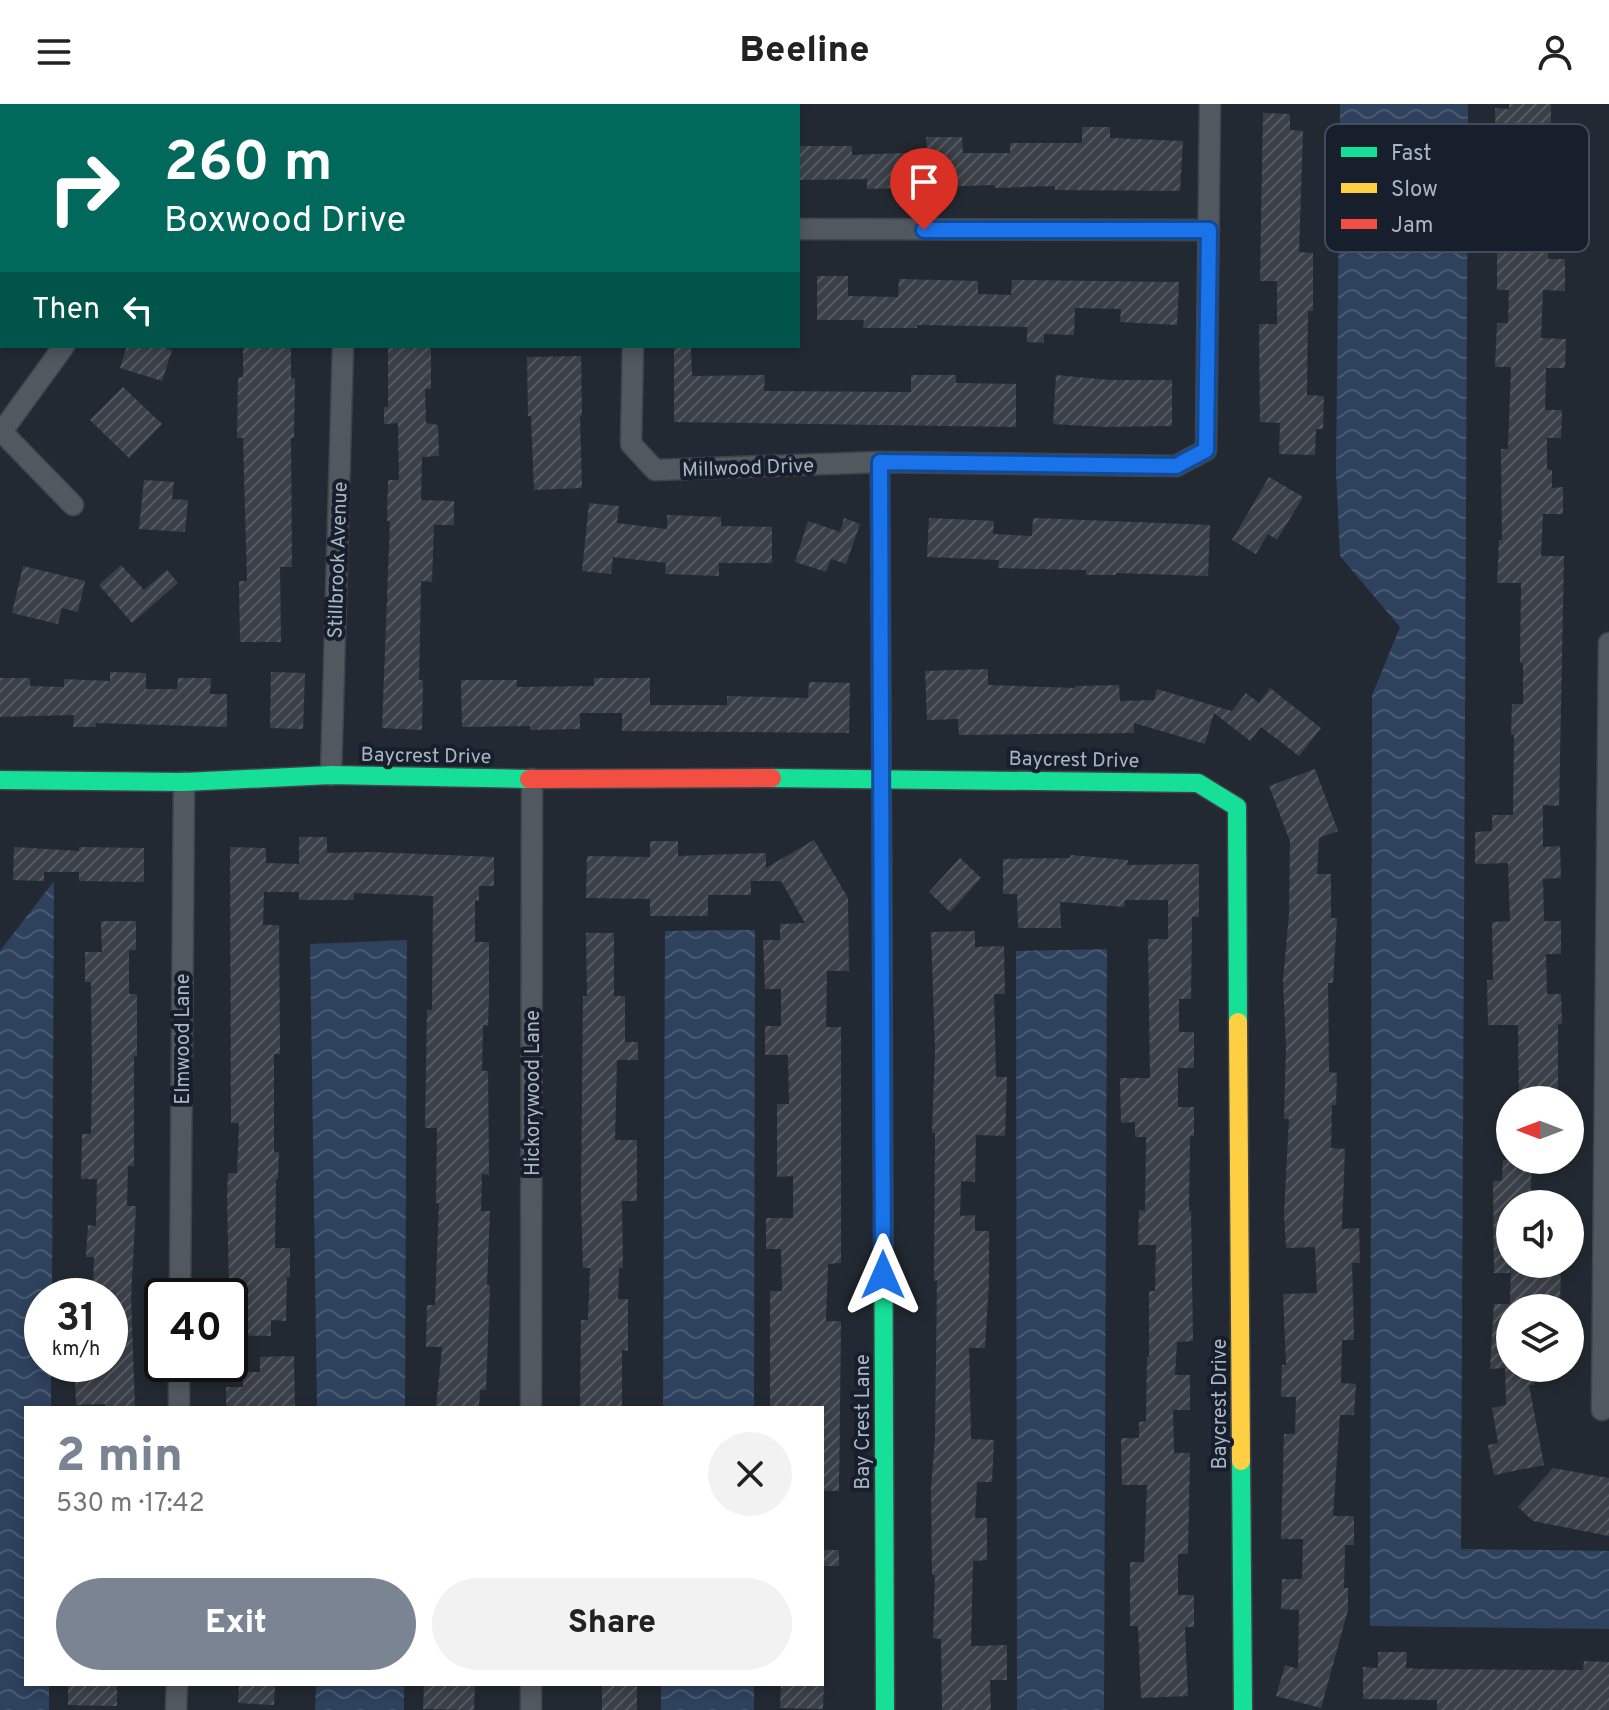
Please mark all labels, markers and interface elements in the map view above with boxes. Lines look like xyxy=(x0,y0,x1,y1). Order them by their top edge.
text: Beeline xyxy=(739,29,870,75)
icon: menu xyxy=(32,30,76,74)
icon: person xyxy=(1533,30,1577,74)
legend xyxy=(1325,124,1589,252)
text: 260 m xyxy=(164,130,333,200)
icon: right xyxy=(32,136,136,240)
text: Fast xyxy=(1391,141,1432,168)
pin xyxy=(890,148,958,230)
icon: arrive xyxy=(902,160,946,204)
text: Slow xyxy=(1391,177,1438,204)
text: Boxwood Drive xyxy=(164,199,406,245)
text: Jam xyxy=(1391,213,1434,240)
icon: left xyxy=(116,288,160,332)
text: Then xyxy=(32,292,100,329)
street label: Millwood Drive xyxy=(682,454,814,484)
street label: Stillbrook Avenue xyxy=(323,481,355,639)
street label: Baycrest Drive xyxy=(360,743,492,771)
street label: Baycrest Drive xyxy=(1008,747,1140,775)
street label: Elmwood Lane xyxy=(171,973,197,1105)
street label: Hickorywood Lane xyxy=(521,1010,547,1176)
north arrow xyxy=(1496,1086,1584,1174)
map controls xyxy=(1496,1086,1584,1382)
button: sound xyxy=(1496,1190,1584,1278)
position arrow xyxy=(841,1233,925,1317)
speed limit sign: 40 xyxy=(144,1278,248,1382)
button: layers xyxy=(1496,1294,1584,1382)
text: 31 xyxy=(56,1295,96,1345)
text: km/h xyxy=(52,1337,100,1363)
street label: Baycrest Drive xyxy=(1208,1339,1234,1469)
street label: Bay Crest Lane xyxy=(851,1354,877,1490)
text: 2 min xyxy=(56,1428,183,1488)
button: close xyxy=(708,1432,792,1516)
text: 530 m · 17:42 xyxy=(56,1488,205,1521)
button: Exit xyxy=(56,1578,416,1670)
button: Share xyxy=(432,1578,792,1670)

